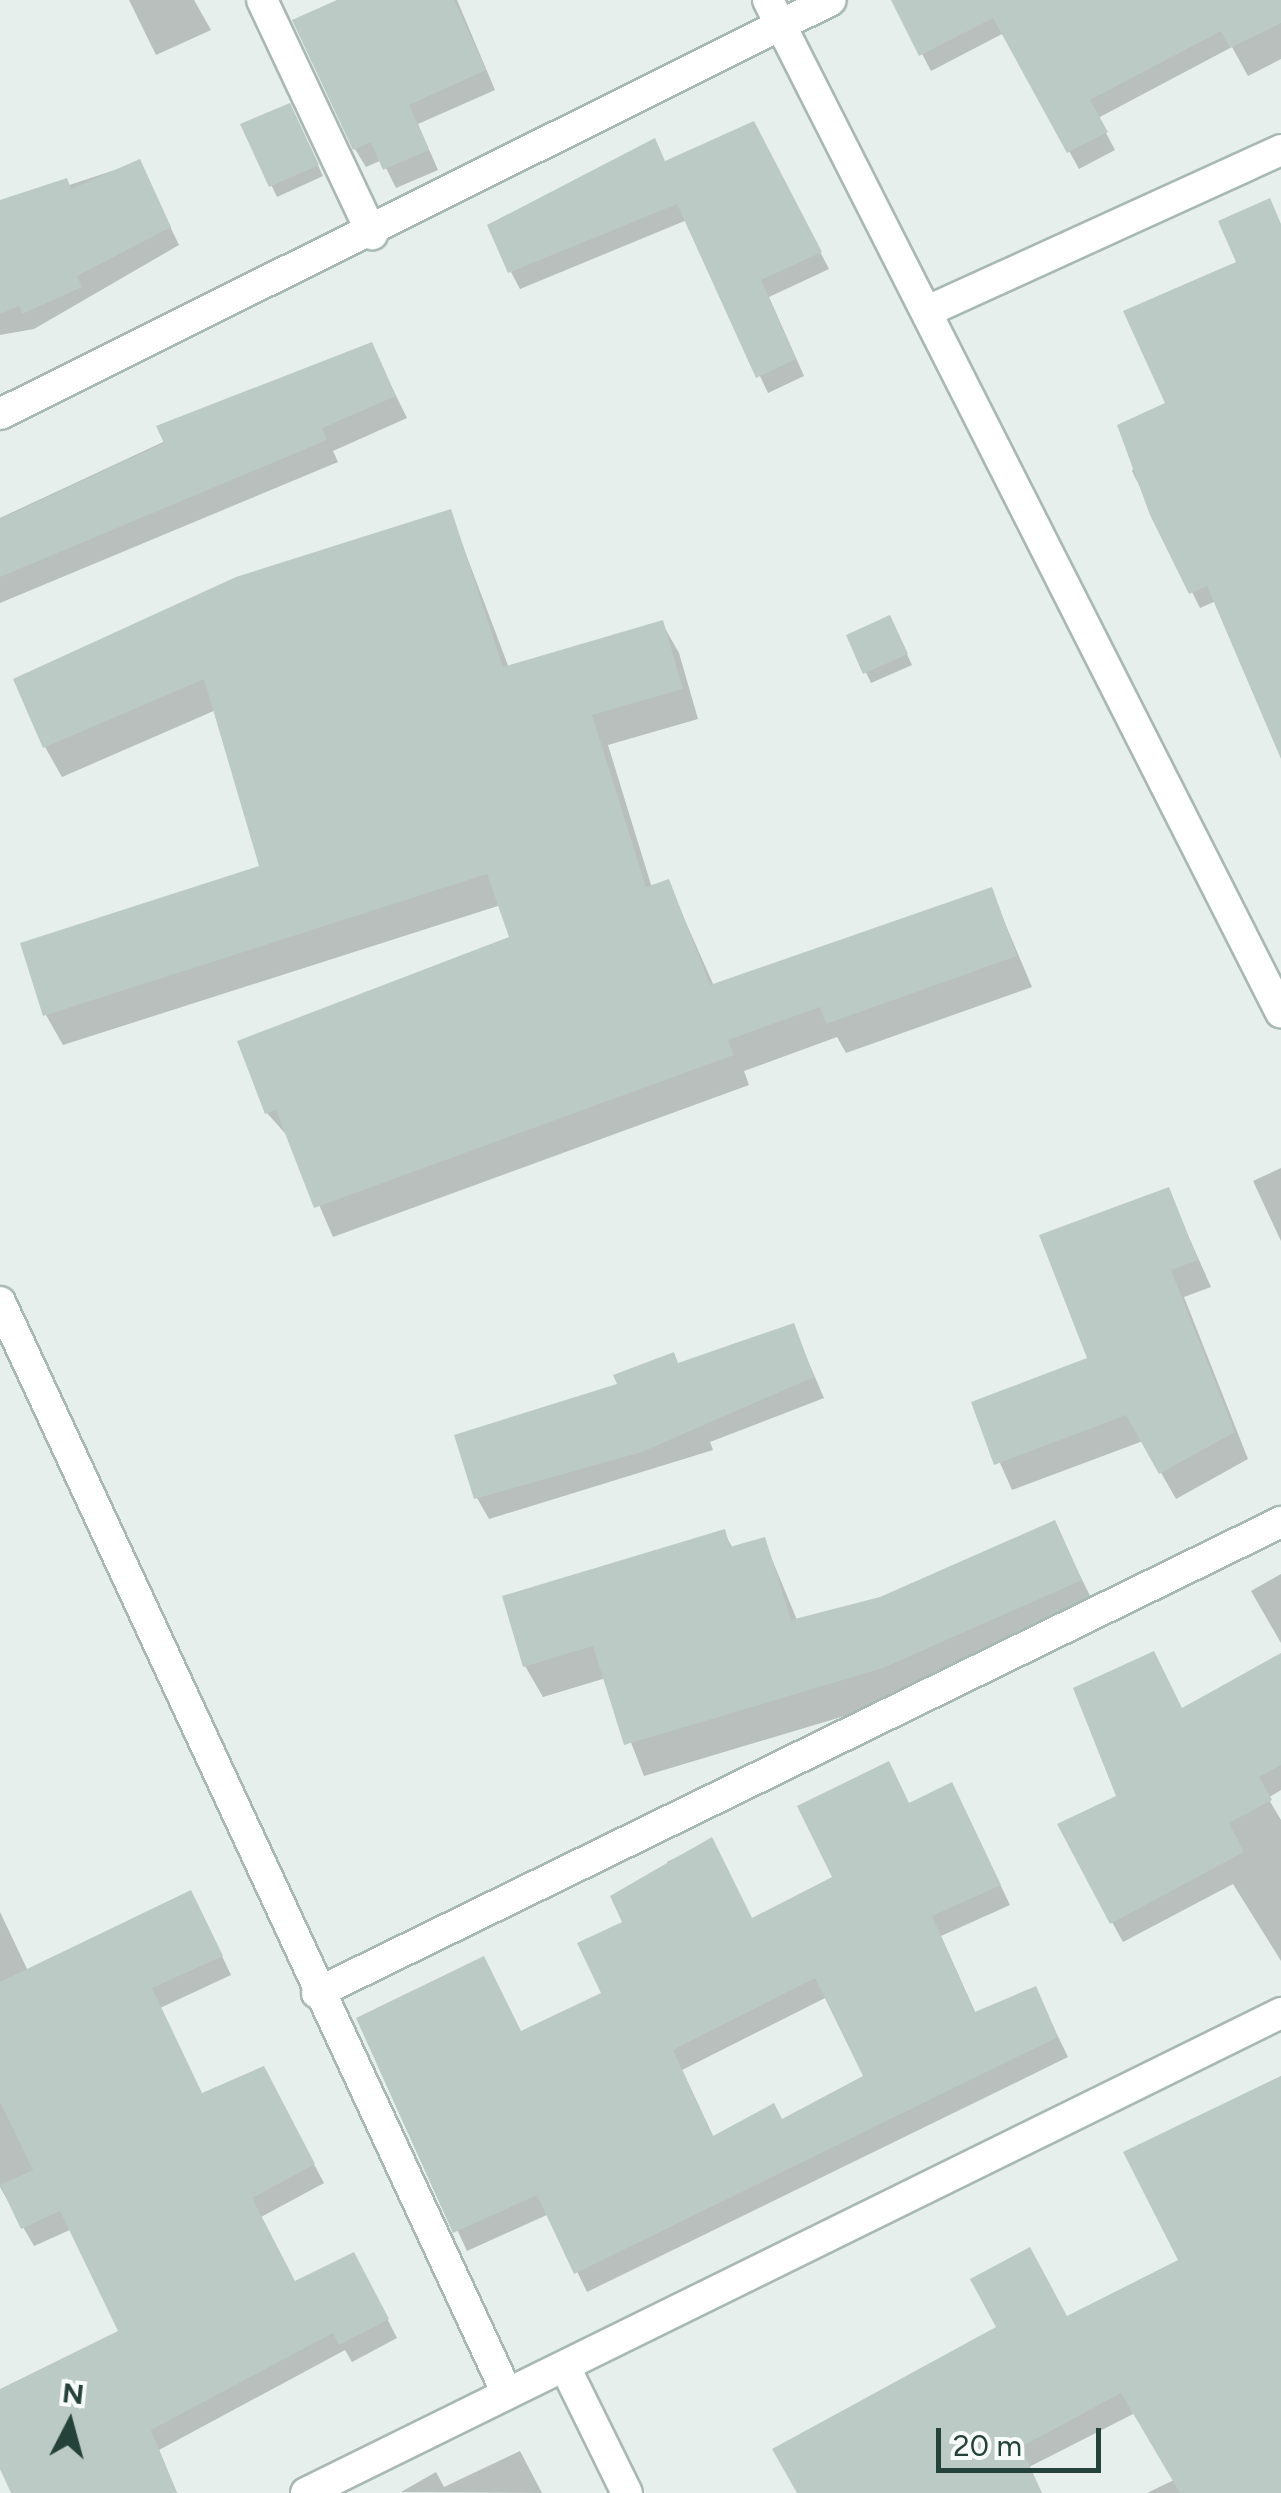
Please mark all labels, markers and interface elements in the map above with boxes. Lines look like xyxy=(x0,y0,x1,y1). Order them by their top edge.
north arrow xyxy=(20,2373,120,2473)
text: N xyxy=(61,2375,86,2411)
scale bar xyxy=(941,2408,1106,2470)
text: 20 m xyxy=(953,2427,1022,2464)

